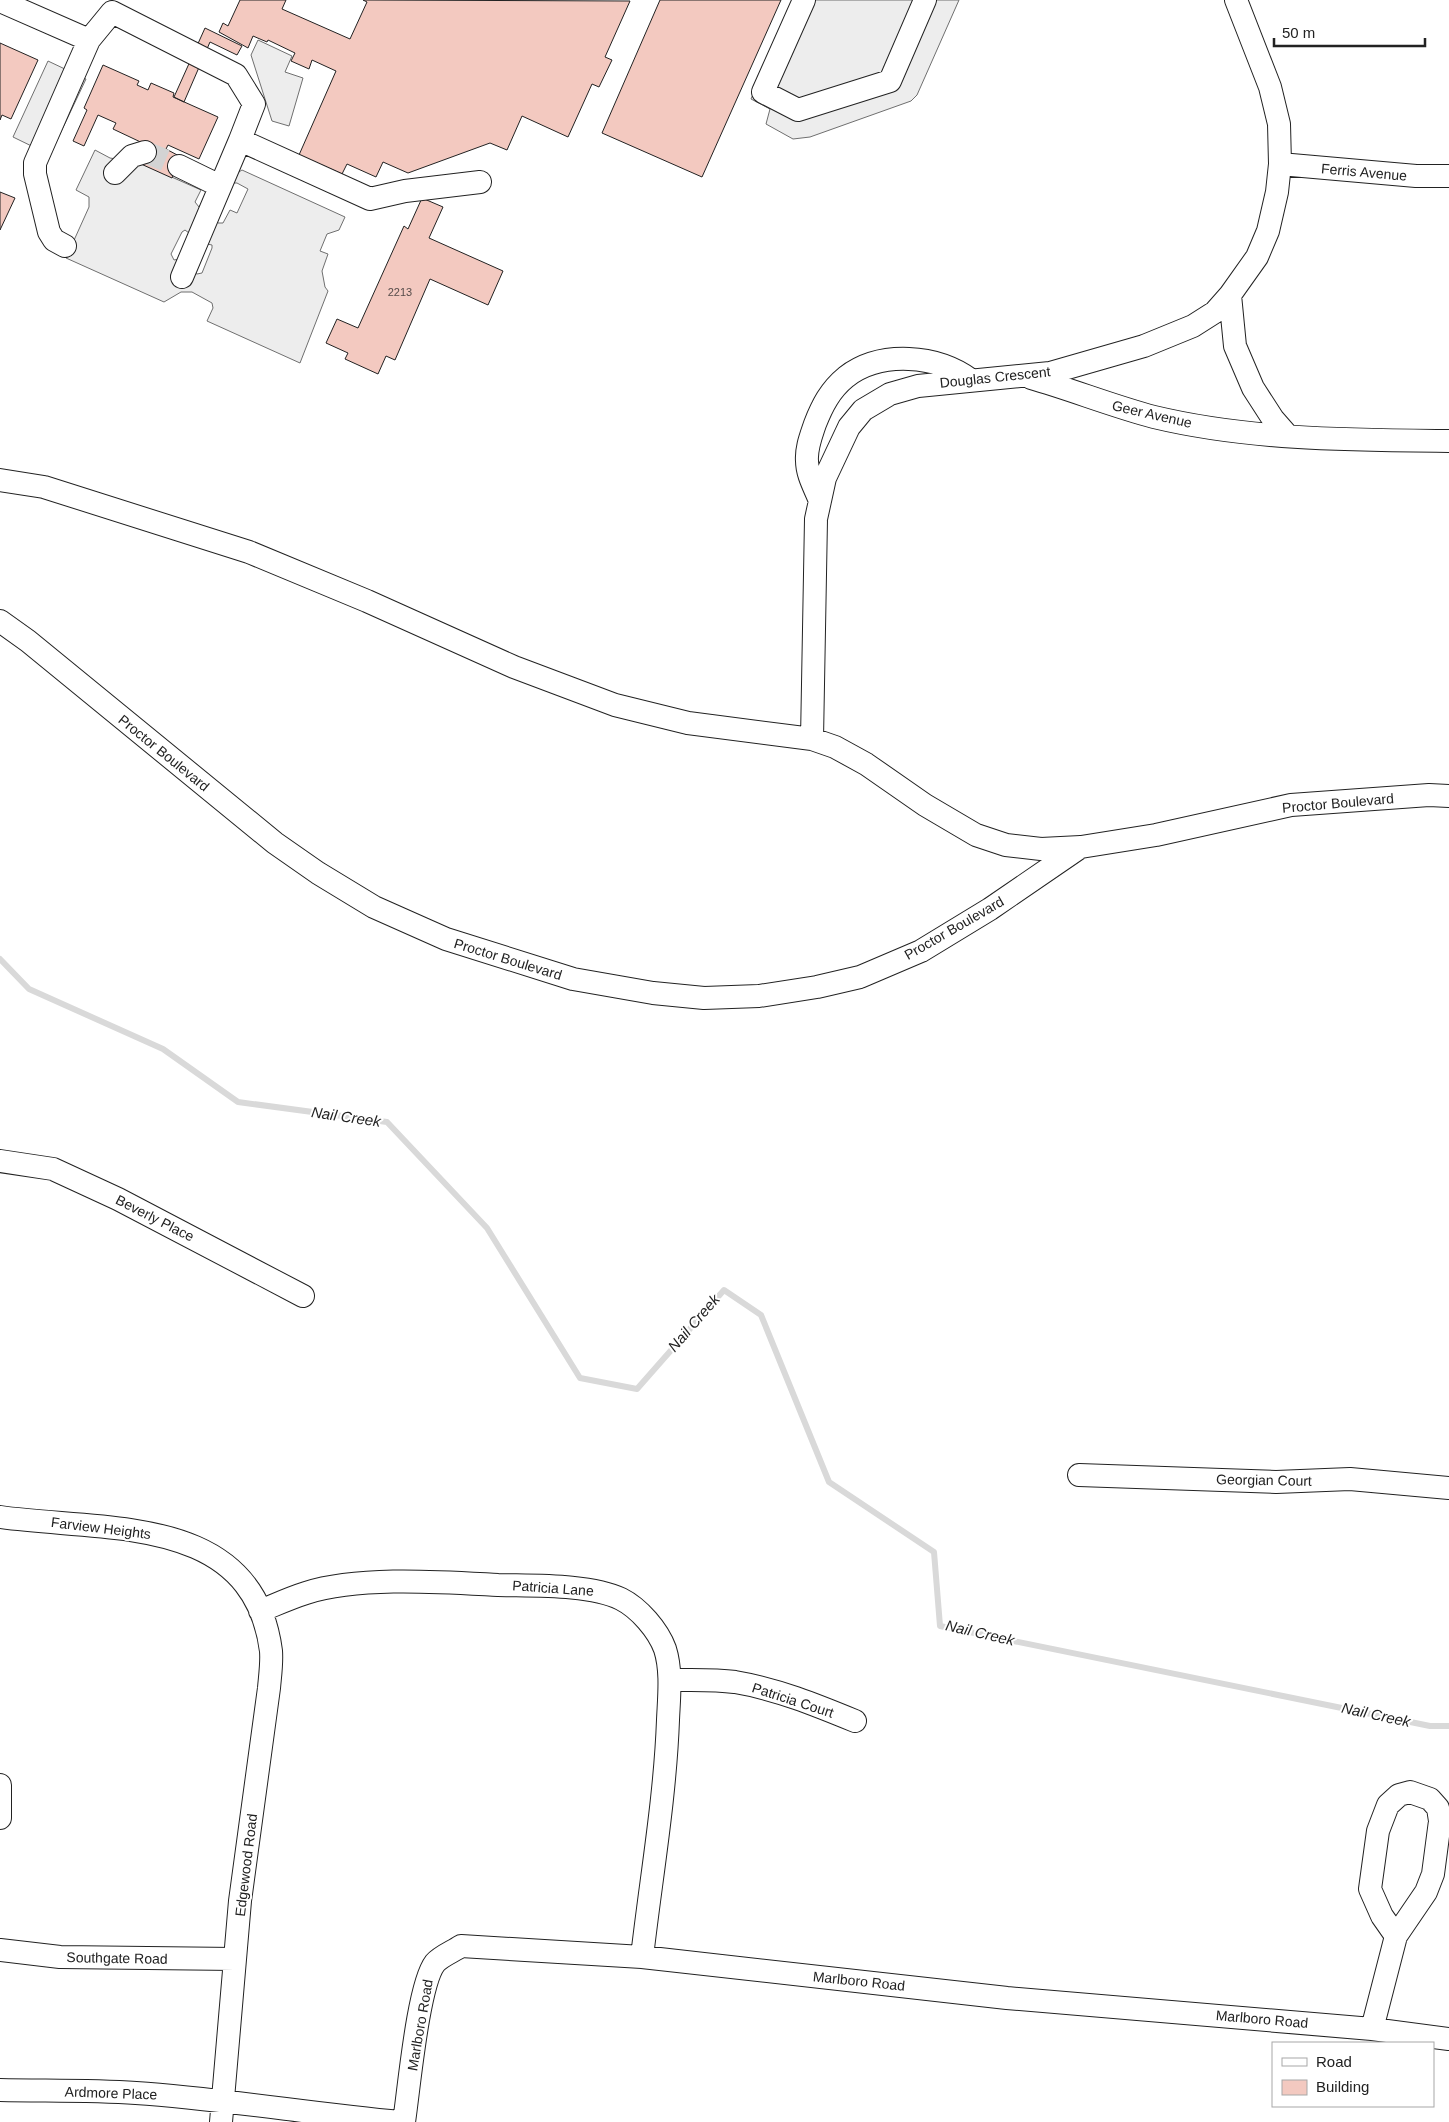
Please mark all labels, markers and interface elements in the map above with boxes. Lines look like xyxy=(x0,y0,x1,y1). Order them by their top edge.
scale bar xyxy=(1274,15,1425,47)
text: 50 m xyxy=(1282,24,1315,41)
street label: Ferris Avenue xyxy=(1320,160,1408,184)
house number: 2213 xyxy=(388,286,412,298)
street label: Douglas Crescent xyxy=(939,363,1051,391)
street label: Geer Avenue xyxy=(1111,397,1194,431)
street label: Proctor Boulevard xyxy=(115,712,213,794)
street label: Proctor Boulevard xyxy=(1281,790,1395,816)
street label: Proctor Boulevard xyxy=(901,893,1007,963)
street label: Proctor Boulevard xyxy=(452,935,564,983)
water label: Nail Creek xyxy=(310,1103,383,1130)
street label: Beverly Place xyxy=(113,1191,197,1245)
water label: Nail Creek xyxy=(664,1290,724,1355)
street label: Georgian Court xyxy=(1216,1471,1312,1489)
street label: Farview Heights xyxy=(50,1514,152,1542)
street label: Patricia Lane xyxy=(512,1577,595,1599)
water label: Nail Creek xyxy=(944,1616,1018,1649)
street label: Patricia Court xyxy=(750,1679,836,1721)
water label: Nail Creek xyxy=(1340,1699,1414,1730)
street label: Edgewood Road xyxy=(232,1813,260,1917)
street label: Southgate Road xyxy=(66,1949,168,1967)
street label: Marlboro Road xyxy=(812,1968,906,1994)
street label: Marlboro Road xyxy=(404,1978,436,2072)
street label: Marlboro Road xyxy=(1215,2007,1309,2031)
legend xyxy=(1272,2042,1434,2107)
text: Road xyxy=(1316,2053,1352,2070)
text: Building xyxy=(1316,2078,1369,2095)
street label: Ardmore Place xyxy=(64,2083,158,2103)

